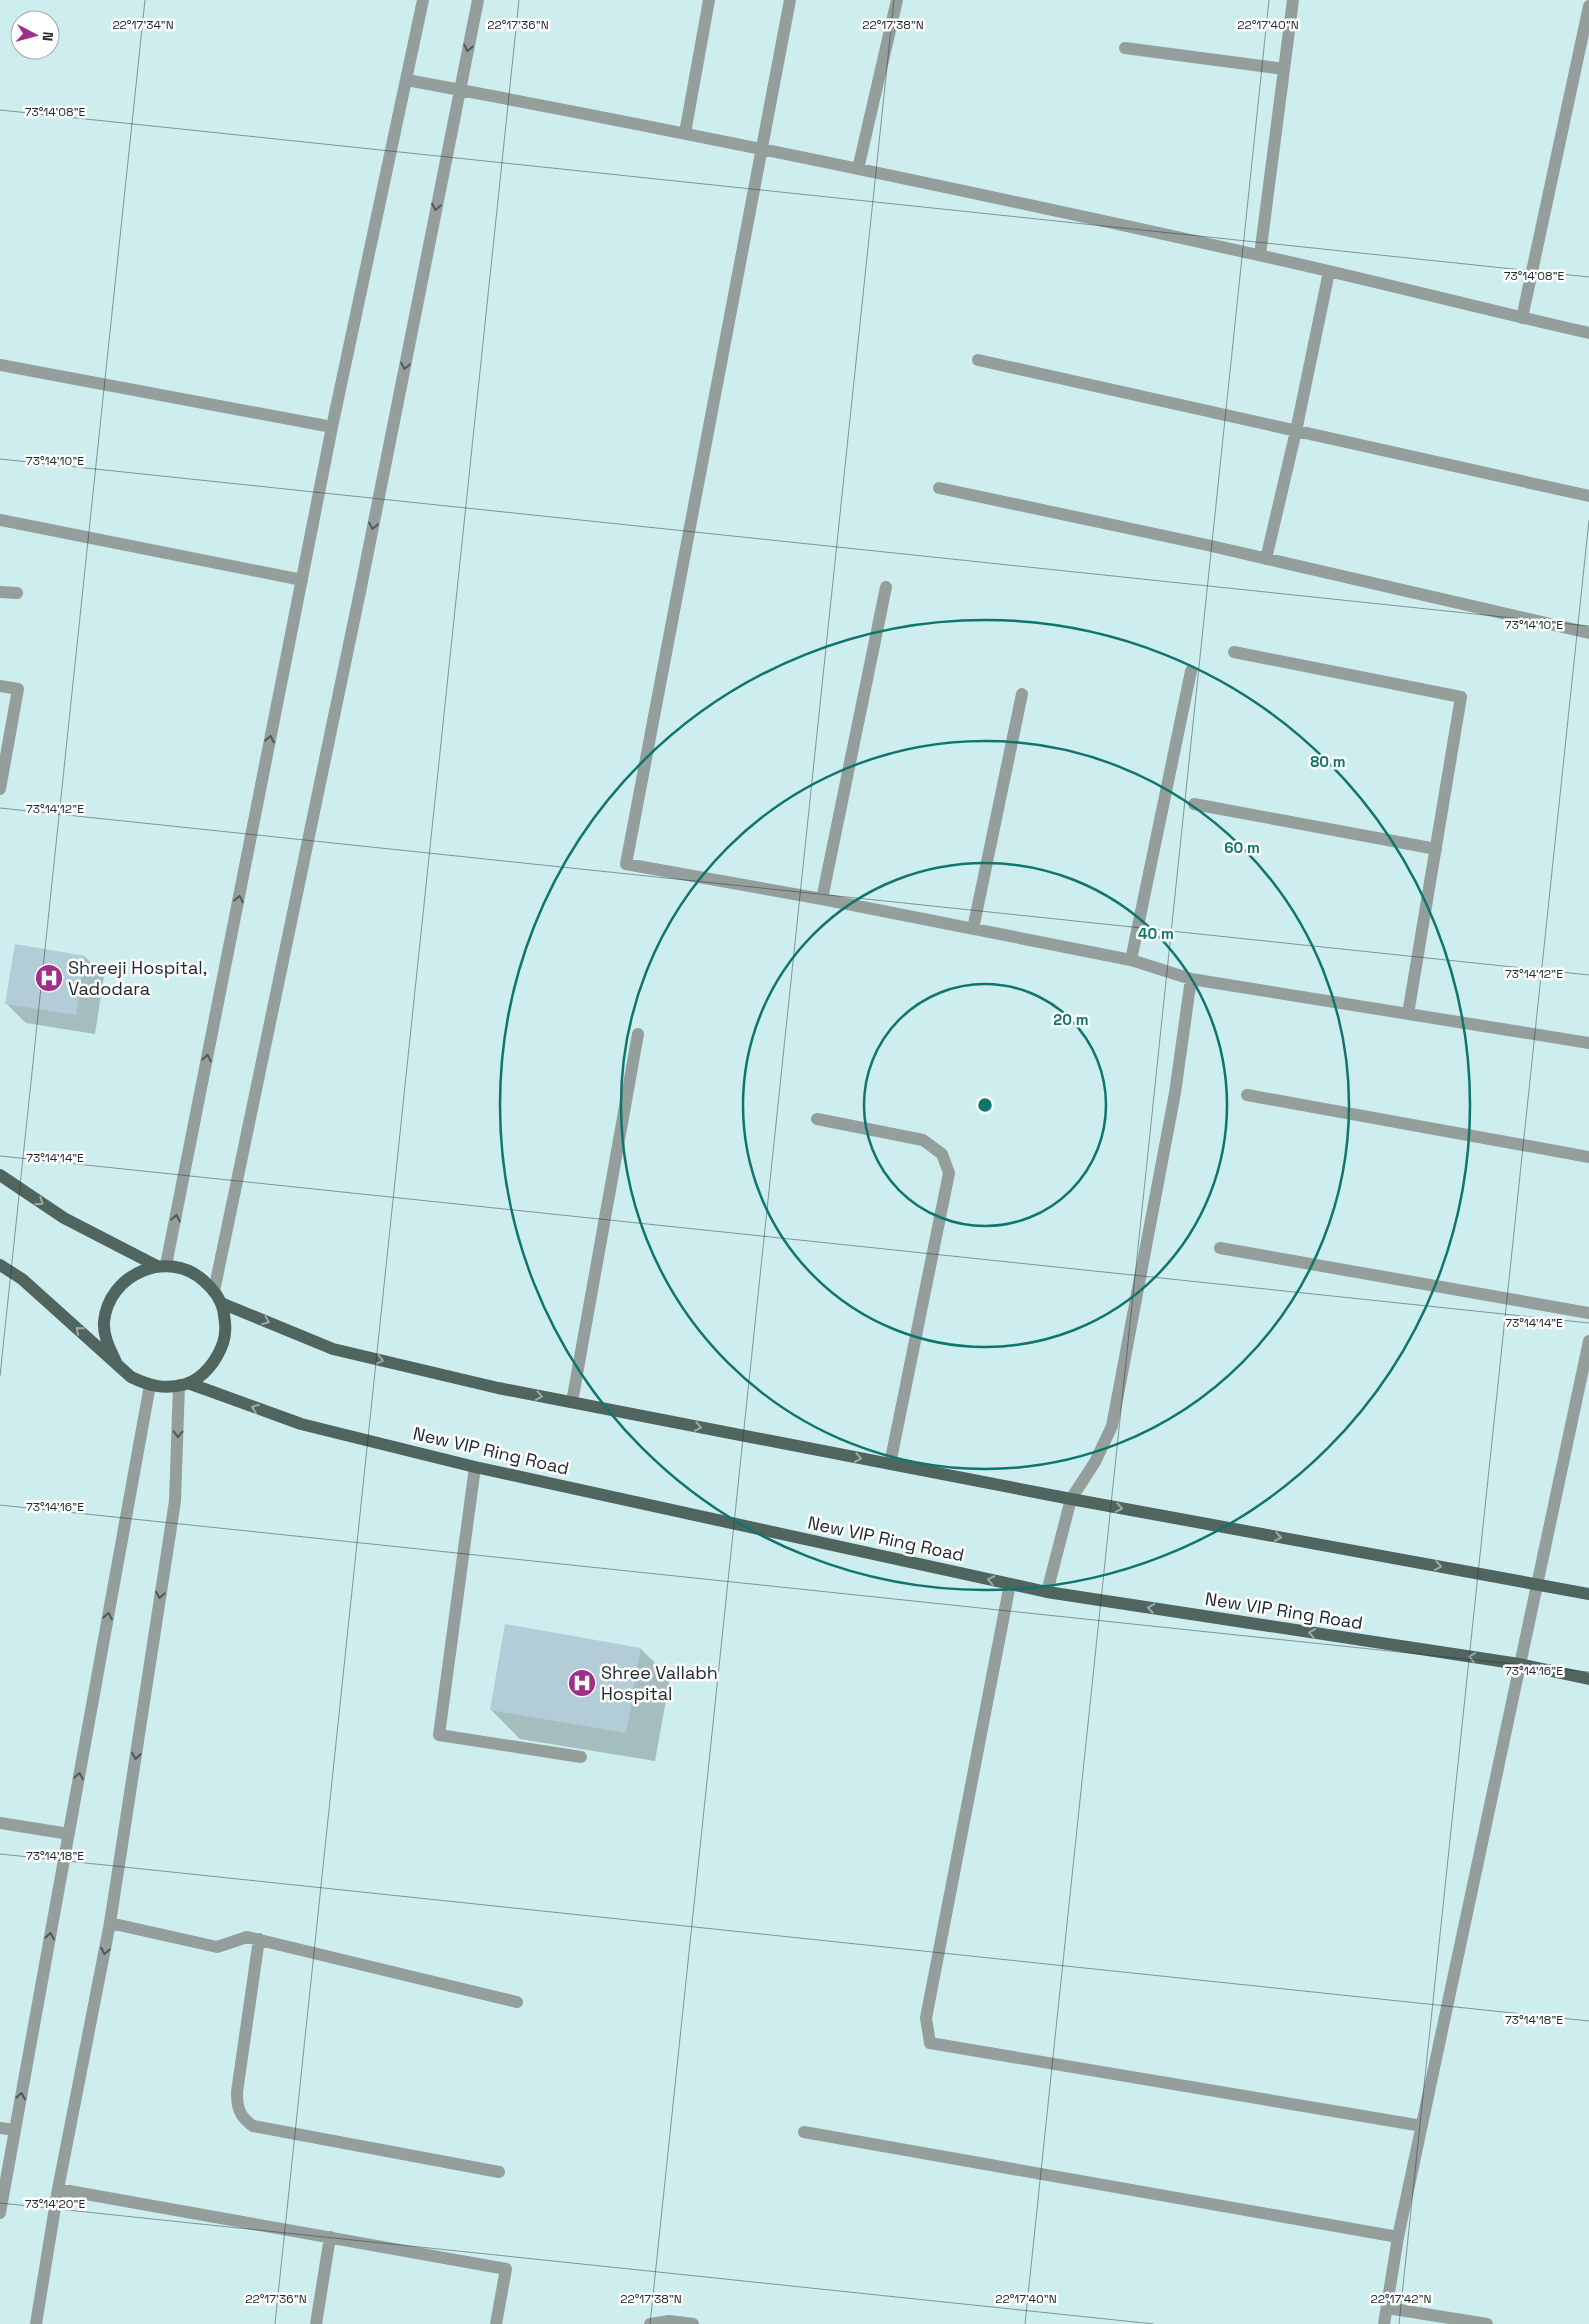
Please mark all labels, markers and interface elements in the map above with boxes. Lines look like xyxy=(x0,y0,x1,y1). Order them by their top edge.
north arrow xyxy=(10,10,60,60)
text: 22°17'34"N xyxy=(112,17,174,33)
text: 22°17'36"N xyxy=(487,17,549,33)
text: 22°17'38"N xyxy=(862,17,924,33)
text: 22°17'40"N xyxy=(1237,17,1299,33)
text: N xyxy=(38,31,57,42)
one-way arrow xyxy=(464,43,474,52)
text: 73°14'08"E xyxy=(25,104,86,120)
one-way arrow xyxy=(432,203,442,211)
text: 73°14'08"E xyxy=(1504,268,1565,284)
one-way arrow xyxy=(400,362,410,371)
text: 73°14'10"E xyxy=(26,453,84,469)
one-way arrow xyxy=(368,521,379,530)
text: 73°14'10"E xyxy=(1505,617,1563,633)
one-way arrow xyxy=(265,735,275,744)
text: 80 m xyxy=(1310,752,1346,771)
text: 73°14'12"E xyxy=(26,801,84,817)
text: 60 m xyxy=(1224,838,1260,857)
one-way arrow xyxy=(233,894,243,903)
text: 40 m xyxy=(1138,924,1174,943)
place label: Shreeji Hospital, Vadodara xyxy=(68,956,207,1000)
hospital icon: Shreeji Hospital, Vadodara xyxy=(34,963,64,993)
text: 73°14'12"E xyxy=(1505,966,1563,982)
text: 20 m xyxy=(1053,1010,1089,1029)
one-way arrow xyxy=(201,1054,212,1063)
centre of rings xyxy=(976,1096,994,1114)
text: 73°14'14"E xyxy=(26,1150,84,1166)
one-way arrow xyxy=(35,1196,44,1205)
one-way arrow xyxy=(170,1213,180,1222)
one-way arrow xyxy=(261,1315,270,1326)
text: 73°14'14"E xyxy=(1505,1315,1563,1331)
one-way arrow xyxy=(76,1327,85,1335)
one-way arrow xyxy=(376,1354,385,1365)
one-way arrow xyxy=(534,1390,543,1400)
one-way arrow xyxy=(252,1404,260,1414)
street label: New VIP Ring Road xyxy=(411,1421,571,1480)
one-way arrow xyxy=(694,1421,703,1431)
one-way arrow xyxy=(172,1430,183,1438)
one-way arrow xyxy=(853,1452,862,1462)
text: 73°14'16"E xyxy=(26,1499,84,1515)
one-way arrow xyxy=(1114,1502,1123,1512)
street label: New VIP Ring Road xyxy=(806,1511,966,1566)
one-way arrow xyxy=(1274,1531,1283,1542)
one-way arrow xyxy=(1434,1560,1443,1571)
one-way arrow xyxy=(987,1575,995,1586)
street label: New VIP Ring Road xyxy=(1204,1587,1365,1634)
one-way arrow xyxy=(155,1591,166,1599)
one-way arrow xyxy=(1147,1603,1155,1614)
one-way arrow xyxy=(102,1612,112,1621)
one-way arrow xyxy=(1307,1628,1316,1638)
one-way arrow xyxy=(1468,1653,1477,1663)
place label: Shree Vallabh Hospital xyxy=(601,1661,718,1705)
text: 73°14'16"E xyxy=(1505,1663,1563,1679)
hospital icon: Shree Vallabh Hospital xyxy=(567,1668,597,1698)
one-way arrow xyxy=(131,1751,141,1760)
one-way arrow xyxy=(74,1772,84,1781)
text: 73°14'18"E xyxy=(26,1848,84,1864)
one-way arrow xyxy=(44,1932,55,1941)
one-way arrow xyxy=(100,1946,110,1955)
text: 73°14'18"E xyxy=(1505,2012,1563,2028)
one-way arrow xyxy=(16,2092,26,2101)
text: 73°14'20"E xyxy=(25,2196,85,2212)
text: 22°17'36"N xyxy=(245,2291,307,2307)
text: 22°17'38"N xyxy=(620,2291,682,2307)
text: 22°17'40"N xyxy=(995,2291,1057,2307)
text: 22°17'42"N xyxy=(1370,2291,1432,2307)

